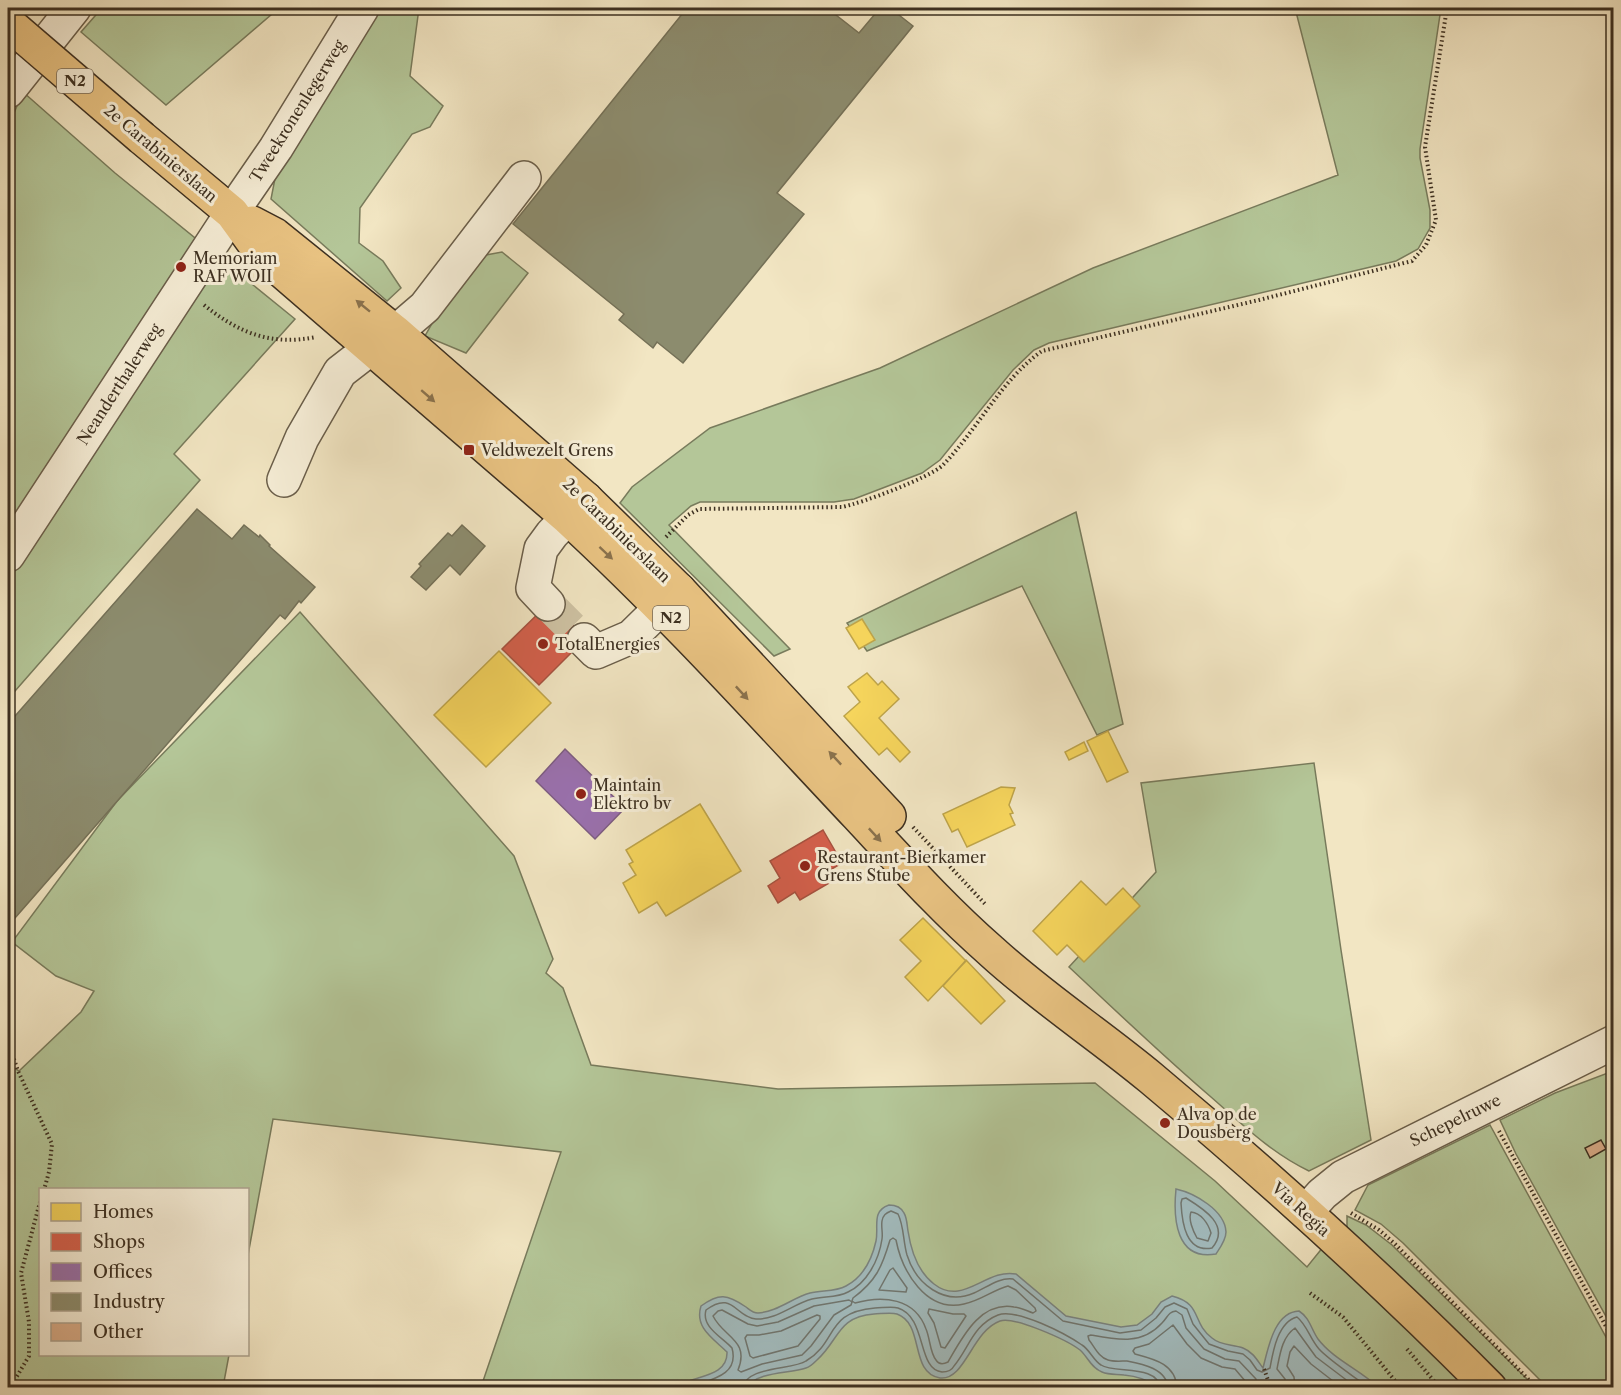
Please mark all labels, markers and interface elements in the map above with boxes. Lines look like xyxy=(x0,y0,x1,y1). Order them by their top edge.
street label: Tweekronenlegerweg xyxy=(245,35,349,186)
road number: N2 xyxy=(57,69,93,93)
street label: 2e Carabinierslaan xyxy=(100,100,222,206)
place label: Memoriam RAF WOII xyxy=(193,248,278,286)
marker: Memoriam RAF WOII xyxy=(174,260,188,274)
one-way arrow xyxy=(355,300,371,313)
street label: Neanderthalerweg xyxy=(72,319,166,448)
one-way arrow xyxy=(420,389,435,402)
place label: Veldwezelt Grens xyxy=(480,440,613,460)
marker: Veldwezelt Grens xyxy=(462,443,476,457)
street label: 2e Carabinierslaan xyxy=(559,473,675,587)
one-way arrow xyxy=(598,546,613,560)
road number: N2 xyxy=(653,606,689,630)
place label: TotalEnergies xyxy=(555,634,660,654)
marker: TotalEnergies xyxy=(536,637,550,651)
one-way arrow xyxy=(734,685,748,699)
one-way arrow xyxy=(829,752,843,766)
place label: Maintain Elektro bv xyxy=(593,775,671,813)
marker: Maintain Elektro bv xyxy=(574,787,588,801)
one-way arrow xyxy=(868,827,882,841)
place label: Restaurant-Bierkamer Grens Stube xyxy=(817,847,986,885)
marker: Restaurant-Bierkamer Grens Stube xyxy=(798,859,812,873)
street label: Schepelruwe xyxy=(1406,1089,1504,1151)
place label: Alva op de Dousberg xyxy=(1176,1104,1257,1142)
marker: Alva op de Dousberg xyxy=(1158,1116,1172,1130)
street label: Via Regia xyxy=(1267,1177,1335,1241)
legend xyxy=(39,1188,249,1356)
text: Homes xyxy=(93,1201,154,1223)
text: Shops xyxy=(93,1231,145,1253)
text: Offices xyxy=(93,1261,153,1283)
text: Industry xyxy=(93,1291,166,1313)
text: Other xyxy=(93,1321,144,1343)

